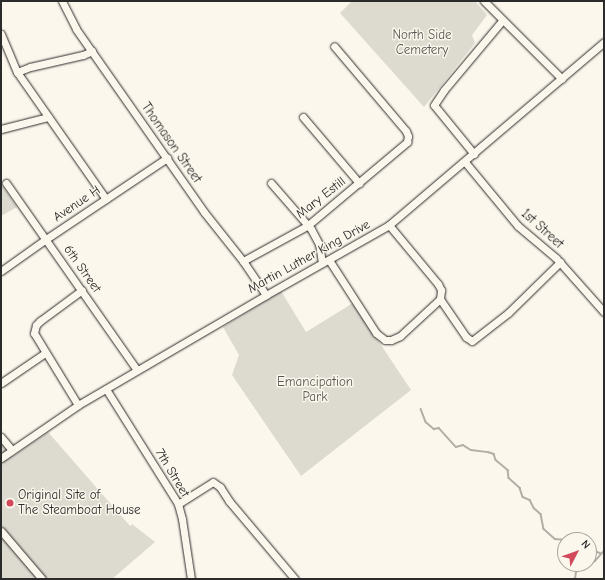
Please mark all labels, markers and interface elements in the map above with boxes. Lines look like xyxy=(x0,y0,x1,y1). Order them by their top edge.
park label: North Side Cemetery xyxy=(392,28,452,59)
street label: Thomason Street xyxy=(138,100,204,186)
street label: Mary Estill xyxy=(293,174,349,222)
street label: Avenue H xyxy=(51,183,103,225)
street label: 1st Street xyxy=(518,206,566,252)
street label: Martin Luther King Drive xyxy=(245,217,373,297)
street label: 6th Street xyxy=(60,242,104,296)
park label: Emancipation Park xyxy=(277,375,353,406)
street label: 7th Street xyxy=(151,446,193,500)
place label: Original Site of The Steamboat House xyxy=(18,488,140,519)
marker: Original Site of The Steamboat House xyxy=(5,498,15,508)
north arrow xyxy=(557,532,597,572)
text: N xyxy=(578,537,593,551)

